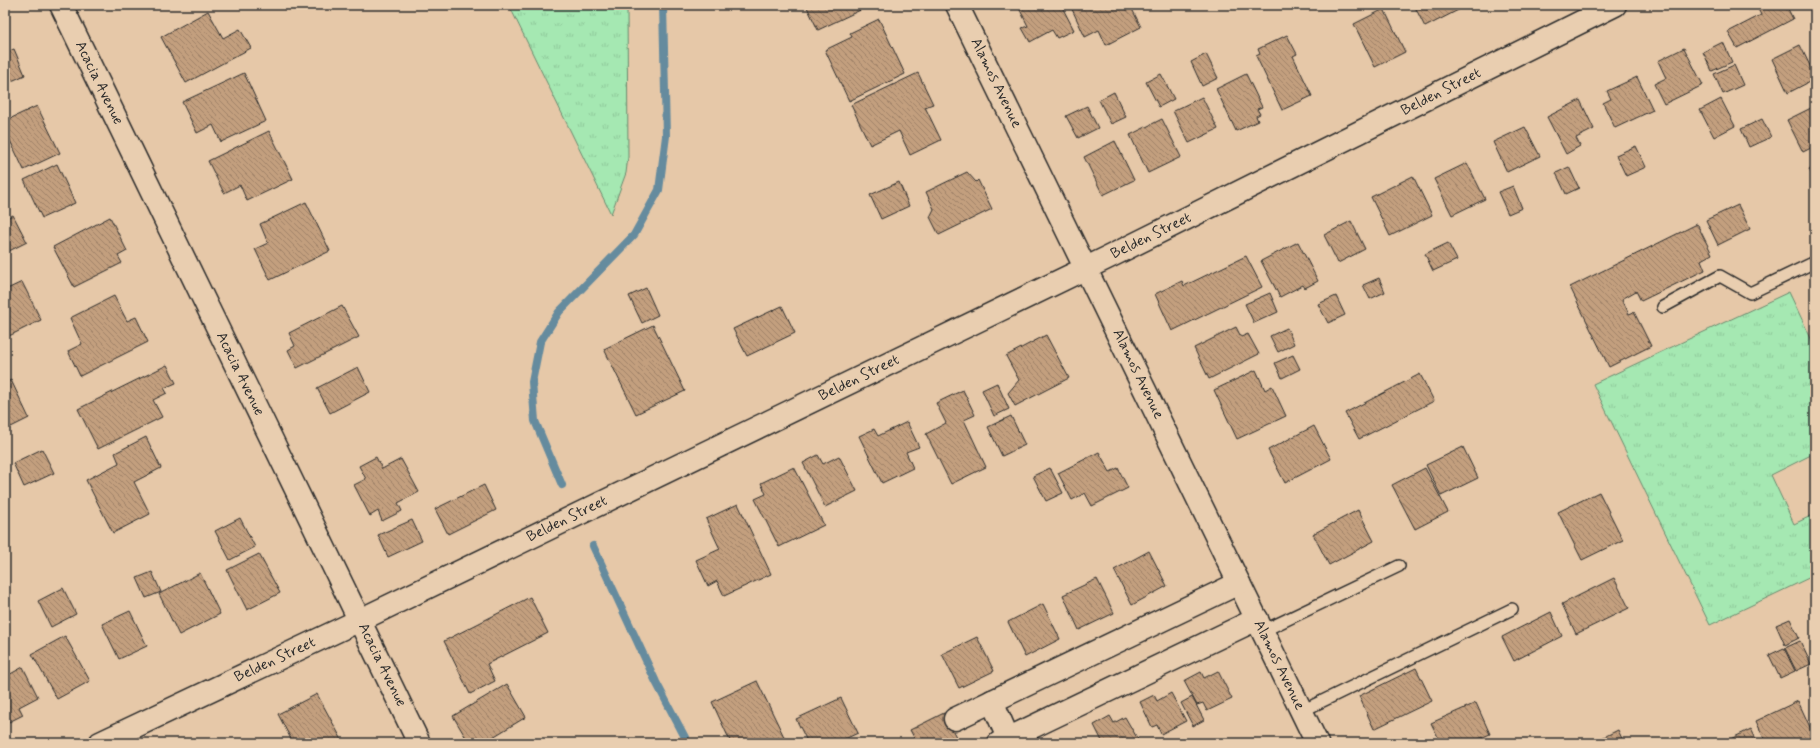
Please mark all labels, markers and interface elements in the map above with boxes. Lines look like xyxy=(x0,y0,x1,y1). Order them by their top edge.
street label: Alamos Avenue xyxy=(966,35,1026,131)
street label: Acacia Avenue xyxy=(70,38,128,128)
street label: Belden Street xyxy=(1398,63,1485,121)
street label: Belden Street xyxy=(1107,208,1195,264)
street label: Alamos Avenue xyxy=(1108,326,1168,422)
street label: Acacia Avenue xyxy=(211,329,269,419)
street label: Belden Street xyxy=(815,350,903,406)
street label: Belden Street xyxy=(523,491,611,547)
street label: Alamos Avenue xyxy=(1249,617,1309,713)
street label: Acacia Avenue xyxy=(353,620,411,710)
street label: Belden Street xyxy=(231,632,319,688)

